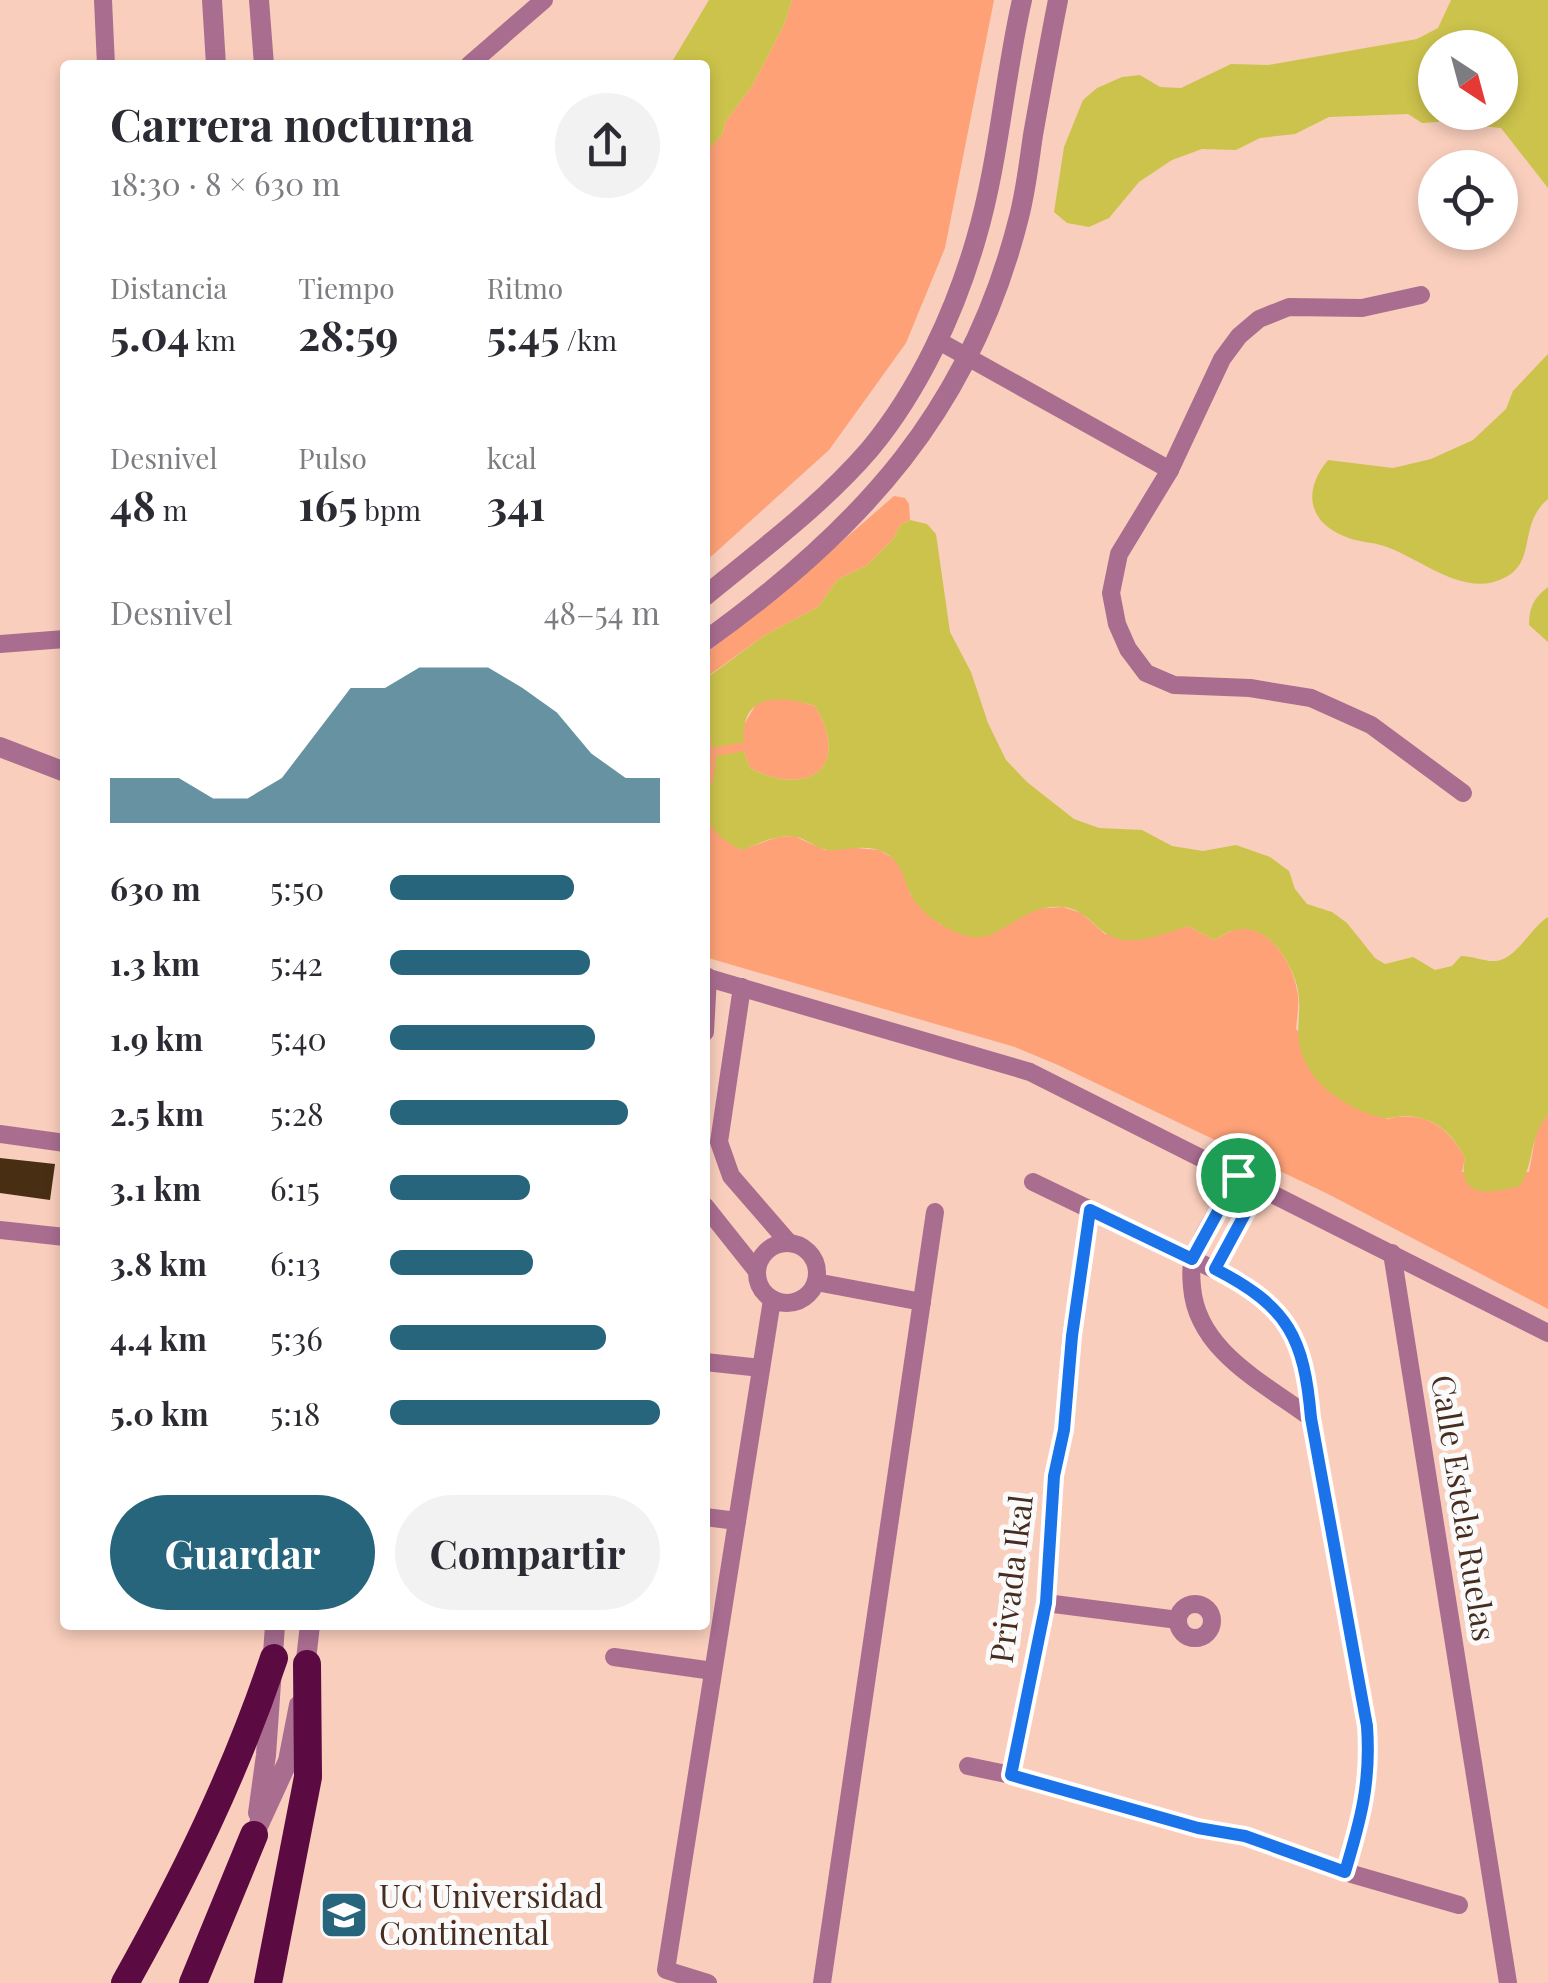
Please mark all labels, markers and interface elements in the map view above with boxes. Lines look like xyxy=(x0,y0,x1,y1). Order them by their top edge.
north arrow xyxy=(1418,30,1518,130)
map controls xyxy=(1418,30,1518,250)
text: Carrera nocturna xyxy=(110,93,474,153)
button: share xyxy=(555,93,660,198)
button: locate xyxy=(1418,150,1518,250)
text: 18:30 · 8 × 630 m xyxy=(110,161,340,204)
text: Distancia xyxy=(110,269,227,306)
text: Tiempo xyxy=(298,269,395,306)
text: Ritmo xyxy=(487,269,563,306)
text: 5.04 xyxy=(110,306,190,362)
text: 28:59 xyxy=(298,306,399,362)
text: 5:45 xyxy=(487,306,560,362)
text: km xyxy=(190,321,236,358)
text: /km xyxy=(560,321,617,358)
text: Desnivel xyxy=(110,439,217,476)
text: Pulso xyxy=(298,439,367,476)
text: kcal xyxy=(487,439,537,476)
text: 48 xyxy=(110,476,156,532)
text: 165 xyxy=(298,476,357,532)
text: 341 xyxy=(487,476,545,532)
text: m xyxy=(156,491,188,528)
text: bpm xyxy=(357,491,421,528)
text: Desnivel xyxy=(110,590,233,633)
text: 48–54 m xyxy=(544,590,660,633)
text: 630 m xyxy=(110,866,201,909)
text: 5:50 xyxy=(270,866,324,909)
text: 1.3 km xyxy=(110,941,200,984)
text: 5:42 xyxy=(270,941,323,984)
text: 1.9 km xyxy=(110,1016,203,1059)
text: 5:40 xyxy=(270,1016,327,1059)
text: 2.5 km xyxy=(110,1091,204,1134)
text: 5:28 xyxy=(270,1091,324,1134)
pin xyxy=(1196,1133,1281,1218)
icon: arrive xyxy=(1211,1148,1266,1203)
text: 3.1 km xyxy=(110,1166,201,1209)
text: 6:15 xyxy=(270,1166,320,1209)
text: 3.8 km xyxy=(110,1241,207,1284)
text: 6:13 xyxy=(270,1241,321,1284)
text: 4.4 km xyxy=(110,1316,207,1359)
text: 5:36 xyxy=(270,1316,323,1359)
street label: Calle Estela Ruelas xyxy=(1423,1371,1508,1644)
text: 5.0 km xyxy=(110,1391,209,1434)
text: 5:18 xyxy=(270,1391,320,1434)
street label: Privada Ikal xyxy=(978,1492,1041,1665)
button: Guardar xyxy=(110,1495,375,1610)
button: Compartir xyxy=(395,1495,660,1610)
place label: UC Universidad Continental xyxy=(379,1873,603,1953)
school or university icon: UC Universidad Continental xyxy=(318,1889,370,1941)

